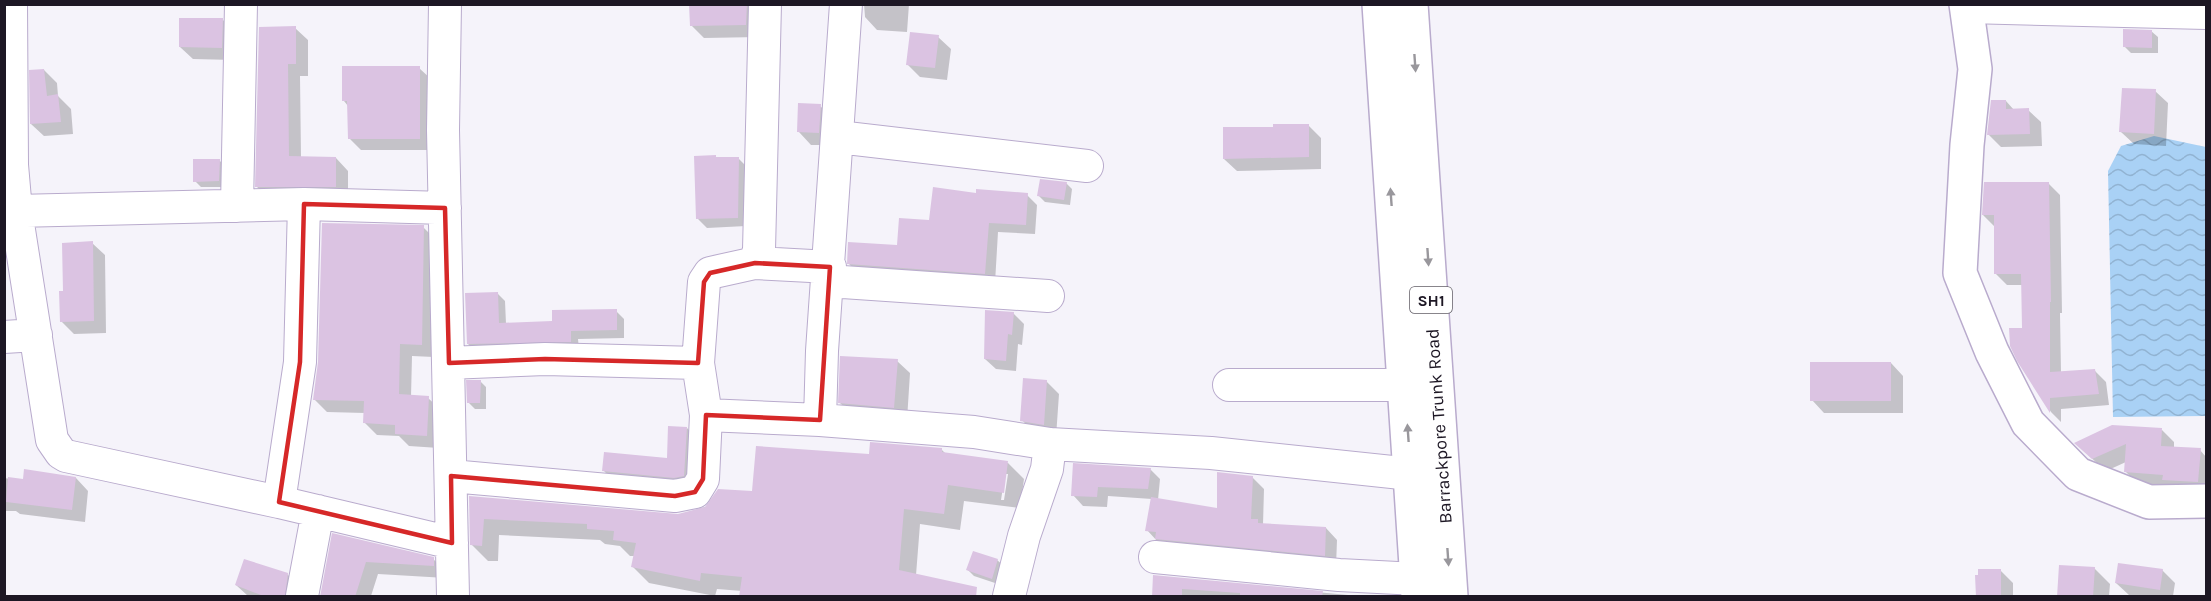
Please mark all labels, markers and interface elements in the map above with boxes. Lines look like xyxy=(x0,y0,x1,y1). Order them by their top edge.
one-way arrow xyxy=(1410,53,1419,72)
one-way arrow xyxy=(1386,187,1396,206)
one-way arrow xyxy=(1423,248,1433,267)
road number: SH1 xyxy=(1410,287,1452,313)
street label: Barrackpore Trunk Road xyxy=(1421,328,1457,524)
one-way arrow xyxy=(1403,424,1413,443)
one-way arrow xyxy=(1443,547,1453,566)

